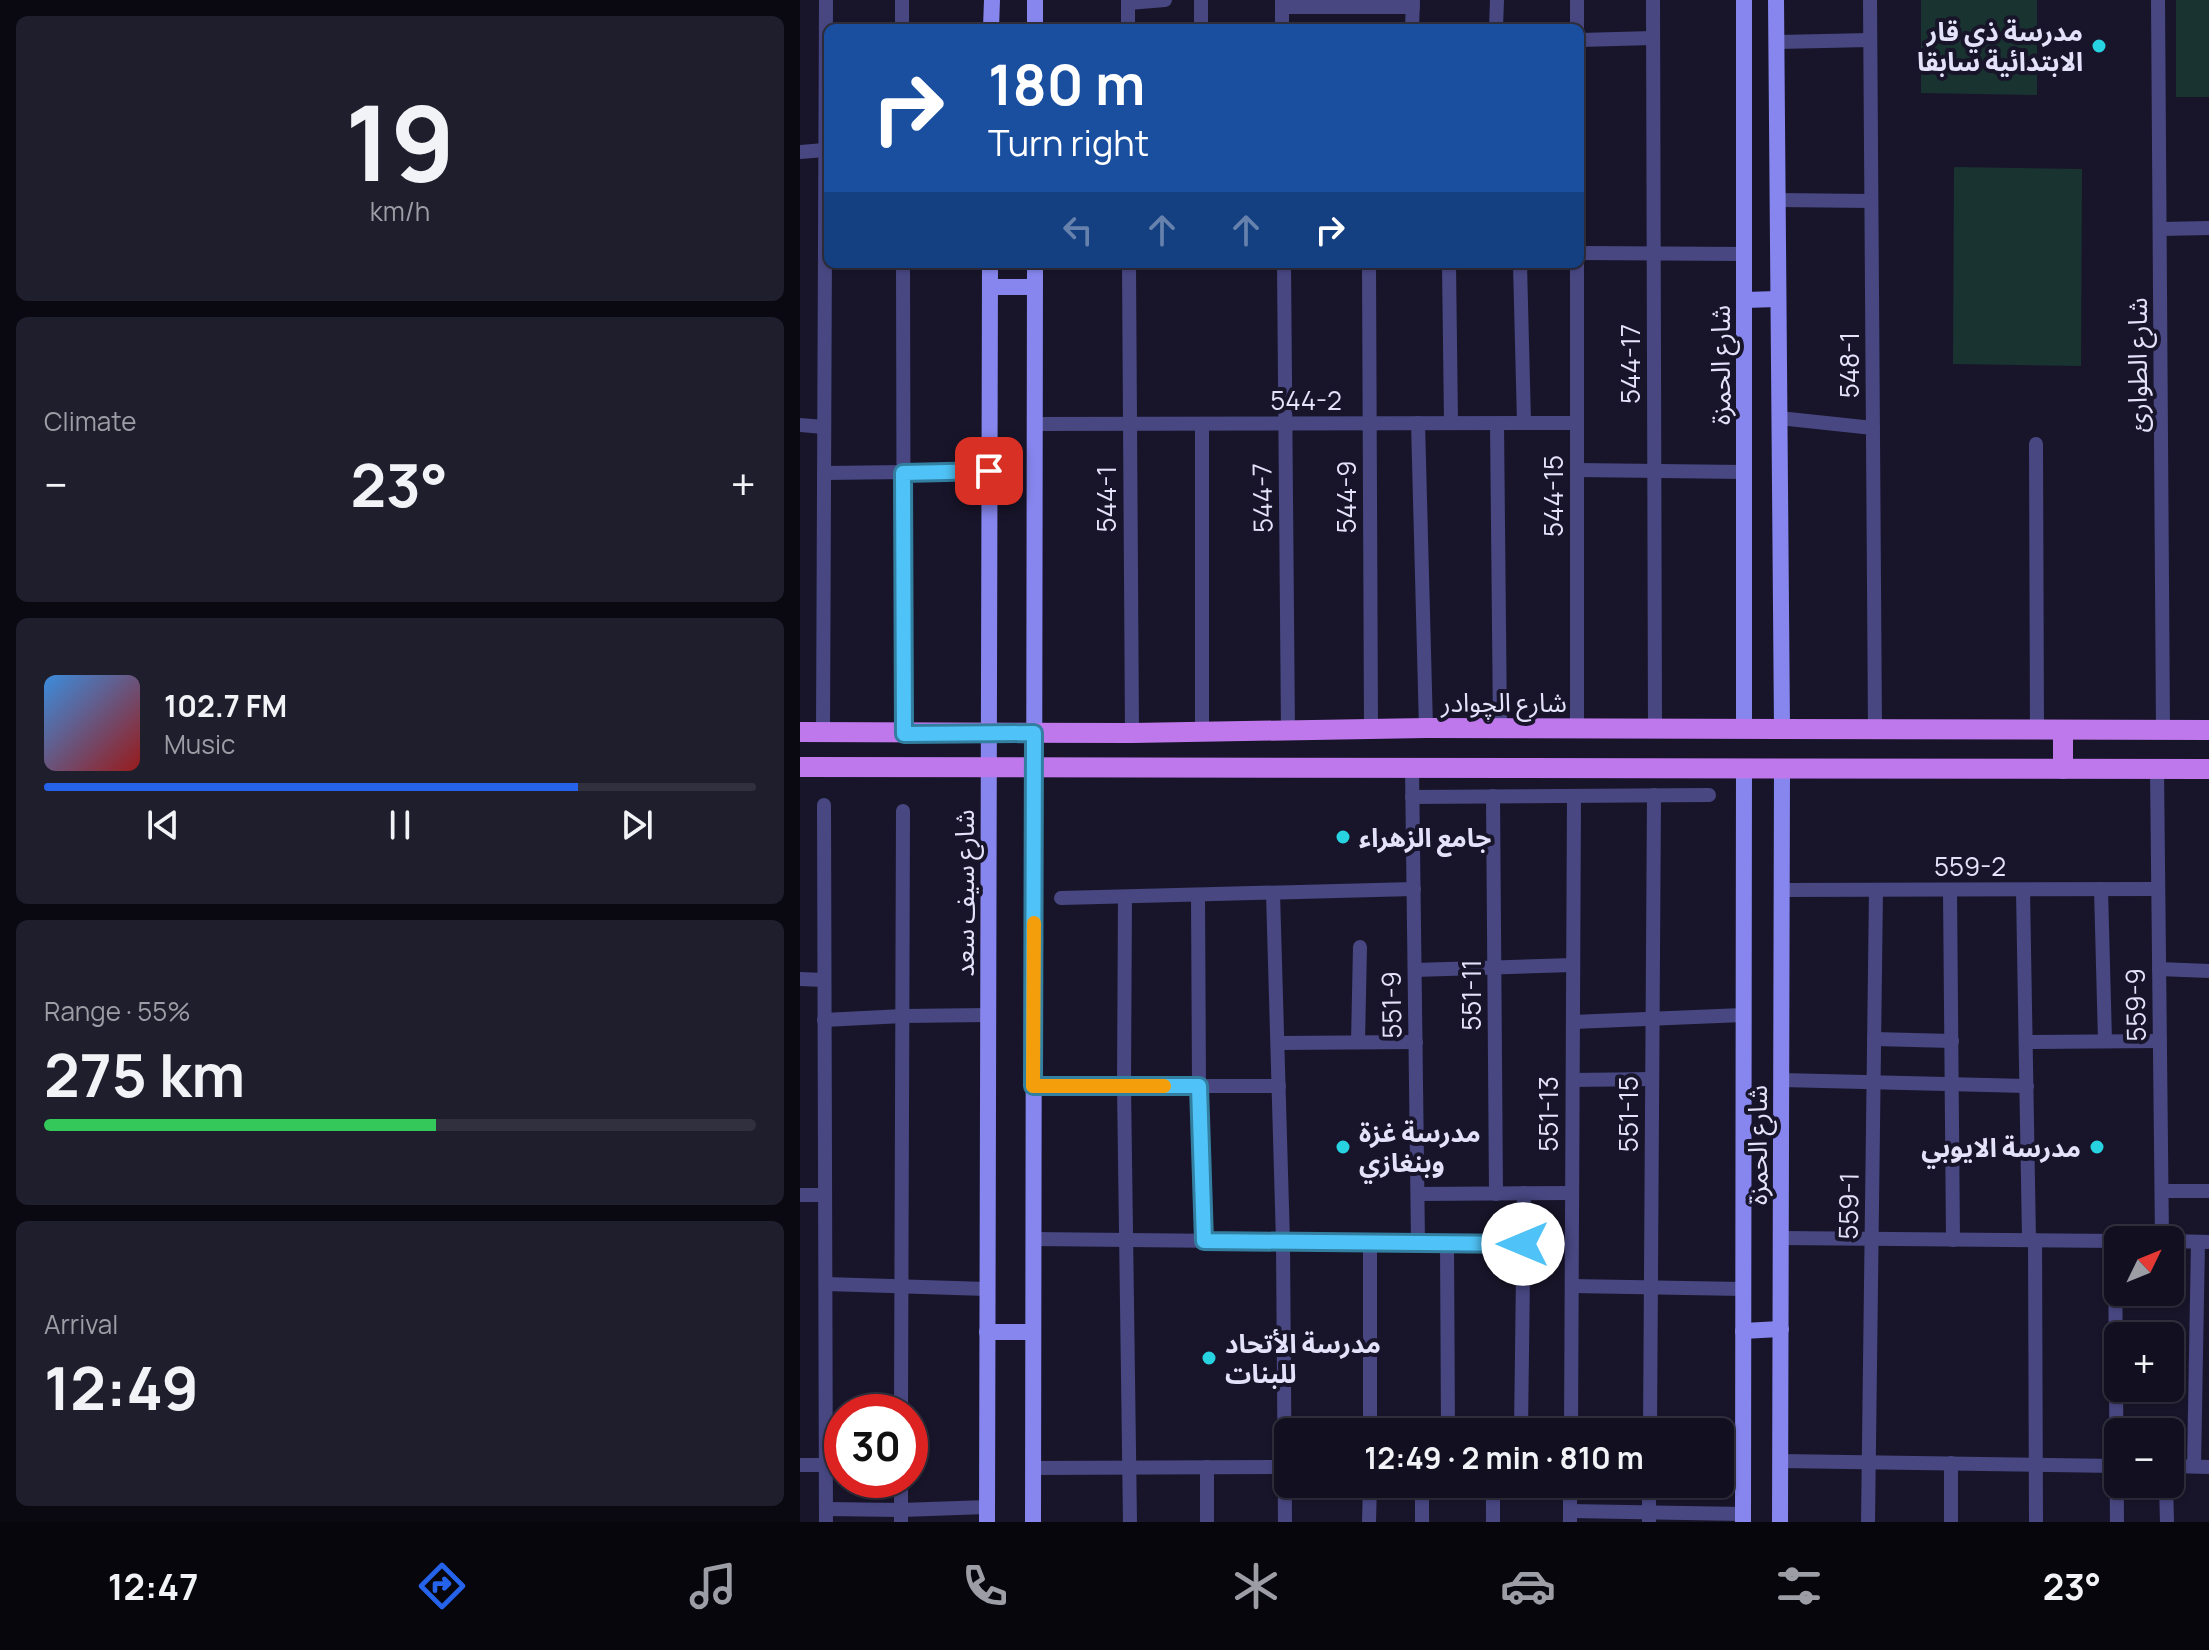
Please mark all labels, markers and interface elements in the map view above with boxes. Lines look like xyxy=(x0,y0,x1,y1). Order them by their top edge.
place label: مدرسة ذي قار الابتدائية سابقا xyxy=(1917,13,2083,79)
marker: مدرسة ذي قار الابتدائية سابقا xyxy=(2090,37,2108,55)
text: 180 m xyxy=(988,45,1145,122)
icon: right xyxy=(856,56,960,160)
text: 19 xyxy=(345,70,455,212)
text: Turn right xyxy=(988,118,1149,167)
text: km/h xyxy=(370,193,430,229)
icon: left xyxy=(1056,208,1100,252)
icon: ahead xyxy=(1140,208,1184,252)
icon: ahead xyxy=(1224,208,1268,252)
icon: right xyxy=(1308,208,1352,252)
street label: شارع الطوارئ xyxy=(2119,297,2157,433)
street label: شارع الحمزة xyxy=(1702,305,1740,425)
street label: 544-17 xyxy=(1612,324,1648,404)
street label: 548-1 xyxy=(1831,332,1867,398)
street label: 544-2 xyxy=(1270,382,1342,418)
text: Climate xyxy=(44,403,136,439)
pin xyxy=(955,437,1023,505)
text: 23° xyxy=(350,443,448,525)
icon: arrive xyxy=(967,449,1011,493)
text: − xyxy=(44,454,68,514)
text: + xyxy=(731,454,756,514)
street label: 544-15 xyxy=(1535,455,1571,537)
street label: 544-9 xyxy=(1328,461,1364,533)
street label: 544-7 xyxy=(1243,463,1281,533)
street label: 544-1 xyxy=(1088,466,1124,533)
street label: شارع الچوادر xyxy=(1440,684,1567,722)
text: 102.7 FM xyxy=(164,685,287,726)
text: Music xyxy=(164,726,235,762)
icon: previous xyxy=(141,803,185,847)
icon: pause xyxy=(378,803,422,847)
icon: next xyxy=(615,803,659,847)
street label: شارع سيف سعد xyxy=(946,809,984,977)
place label: جامع الزهراء xyxy=(1359,819,1491,857)
marker: جامع الزهراء xyxy=(1334,828,1352,846)
street label: 559-2 xyxy=(1934,848,2006,884)
street label: 551-11 xyxy=(1453,959,1489,1031)
street label: 559-9 xyxy=(2116,968,2154,1042)
street label: 551-9 xyxy=(1372,971,1410,1039)
text: Range · 55% xyxy=(44,993,191,1029)
text: 275 km xyxy=(44,1033,245,1115)
street label: 551-13 xyxy=(1530,1076,1566,1152)
street label: 551-15 xyxy=(1610,1076,1646,1152)
street label: شارع الحمزة xyxy=(1739,1085,1777,1205)
place label: مدرسة غزة وبنغازي xyxy=(1359,1114,1481,1184)
place label: مدرسة الايوبي xyxy=(1921,1129,2081,1169)
marker: مدرسة غزة وبنغازي xyxy=(1334,1138,1352,1156)
marker: مدرسة الايوبي xyxy=(2088,1138,2106,1156)
street label: 559-1 xyxy=(1829,1172,1867,1240)
position arrow xyxy=(1481,1202,1565,1286)
north arrow xyxy=(2104,1226,2184,1306)
map controls xyxy=(2104,1226,2184,1498)
text: Arrival xyxy=(44,1306,118,1342)
button: + xyxy=(2104,1322,2184,1402)
place label: مدرسة الأتحاد للبنات xyxy=(1225,1325,1381,1391)
text: 12:49 xyxy=(44,1346,199,1428)
marker: مدرسة الأتحاد للبنات xyxy=(1200,1349,1218,1367)
speed limit sign: 30 xyxy=(824,1394,928,1498)
button: − xyxy=(2104,1418,2184,1498)
text: 12:49 · 2 min · 810 m xyxy=(1364,1437,1644,1478)
icon: directions xyxy=(414,1558,470,1614)
icon: music xyxy=(685,1558,741,1614)
icon: phone xyxy=(957,1558,1013,1614)
icon: climate xyxy=(1228,1558,1284,1614)
icon: car xyxy=(1500,1558,1556,1614)
icon: filters xyxy=(1771,1558,1827,1614)
text: 12:47 xyxy=(108,1562,198,1611)
text: 23° xyxy=(2043,1562,2101,1611)

